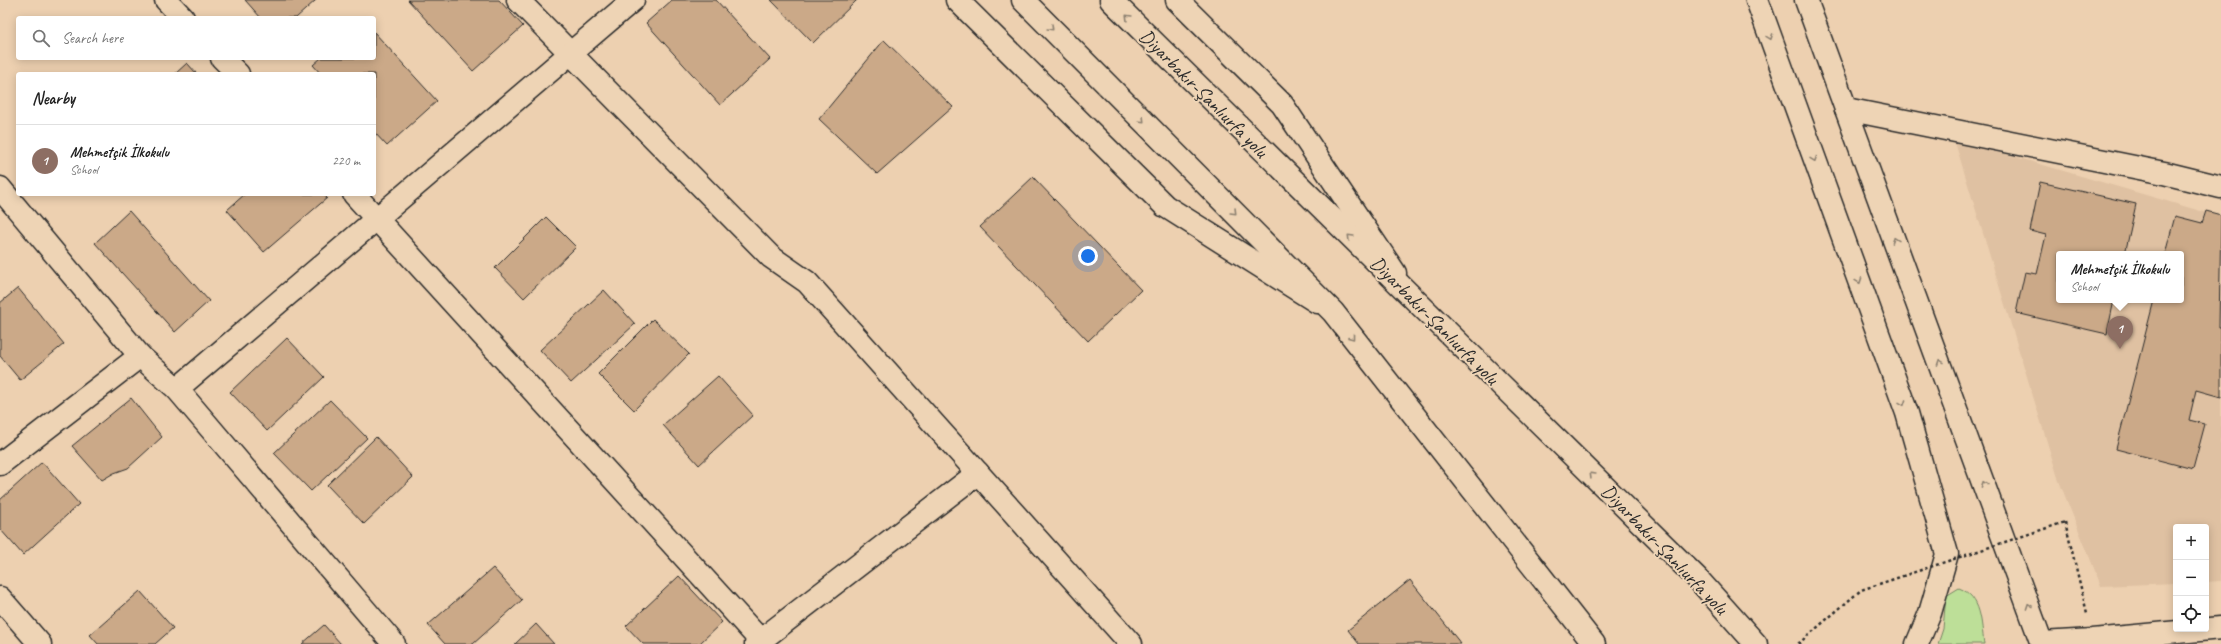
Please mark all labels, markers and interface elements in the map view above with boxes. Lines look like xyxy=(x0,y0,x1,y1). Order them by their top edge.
one-way arrow xyxy=(1125,14,1133,22)
search box xyxy=(16,16,376,60)
one-way arrow xyxy=(1046,23,1054,31)
street label: Diyarbakır-Şanlıurfa yolu xyxy=(1134,24,1274,164)
icon: search xyxy=(30,27,52,49)
text: Search here xyxy=(62,29,123,48)
one-way arrow xyxy=(1765,33,1774,40)
text: Nearby xyxy=(32,88,75,109)
one-way arrow xyxy=(1137,115,1145,123)
text: Mehmetçik İlkokulu xyxy=(70,143,169,162)
text: 1 xyxy=(42,153,48,169)
text: 220 m xyxy=(332,153,360,169)
one-way arrow xyxy=(1810,155,1818,162)
text: School xyxy=(70,162,98,178)
one-way arrow xyxy=(1229,207,1237,215)
one-way arrow xyxy=(1347,234,1355,242)
one-way arrow xyxy=(1891,236,1900,243)
your location xyxy=(1078,246,1098,266)
street label: Diyarbakır-Şanlıurfa yolu xyxy=(1365,251,1505,391)
popup xyxy=(2056,251,2184,303)
text: Mehmetçik İlkokulu xyxy=(2071,260,2169,279)
one-way arrow xyxy=(1854,277,1862,284)
text: School xyxy=(2071,279,2099,295)
pin: 1 xyxy=(2107,316,2133,349)
one-way arrow xyxy=(1348,332,1355,339)
one-way arrow xyxy=(1936,358,1944,365)
one-way arrow xyxy=(1898,400,1907,407)
one-way arrow xyxy=(1589,472,1597,480)
street label: Diyarbakır-Şanlıurfa yolu xyxy=(1596,479,1734,621)
one-way arrow xyxy=(1981,481,1989,488)
map controls xyxy=(2173,524,2209,632)
button: + xyxy=(2173,524,2209,560)
button: − xyxy=(2173,560,2209,596)
button: locate xyxy=(2173,596,2209,632)
one-way arrow xyxy=(2025,603,2033,610)

